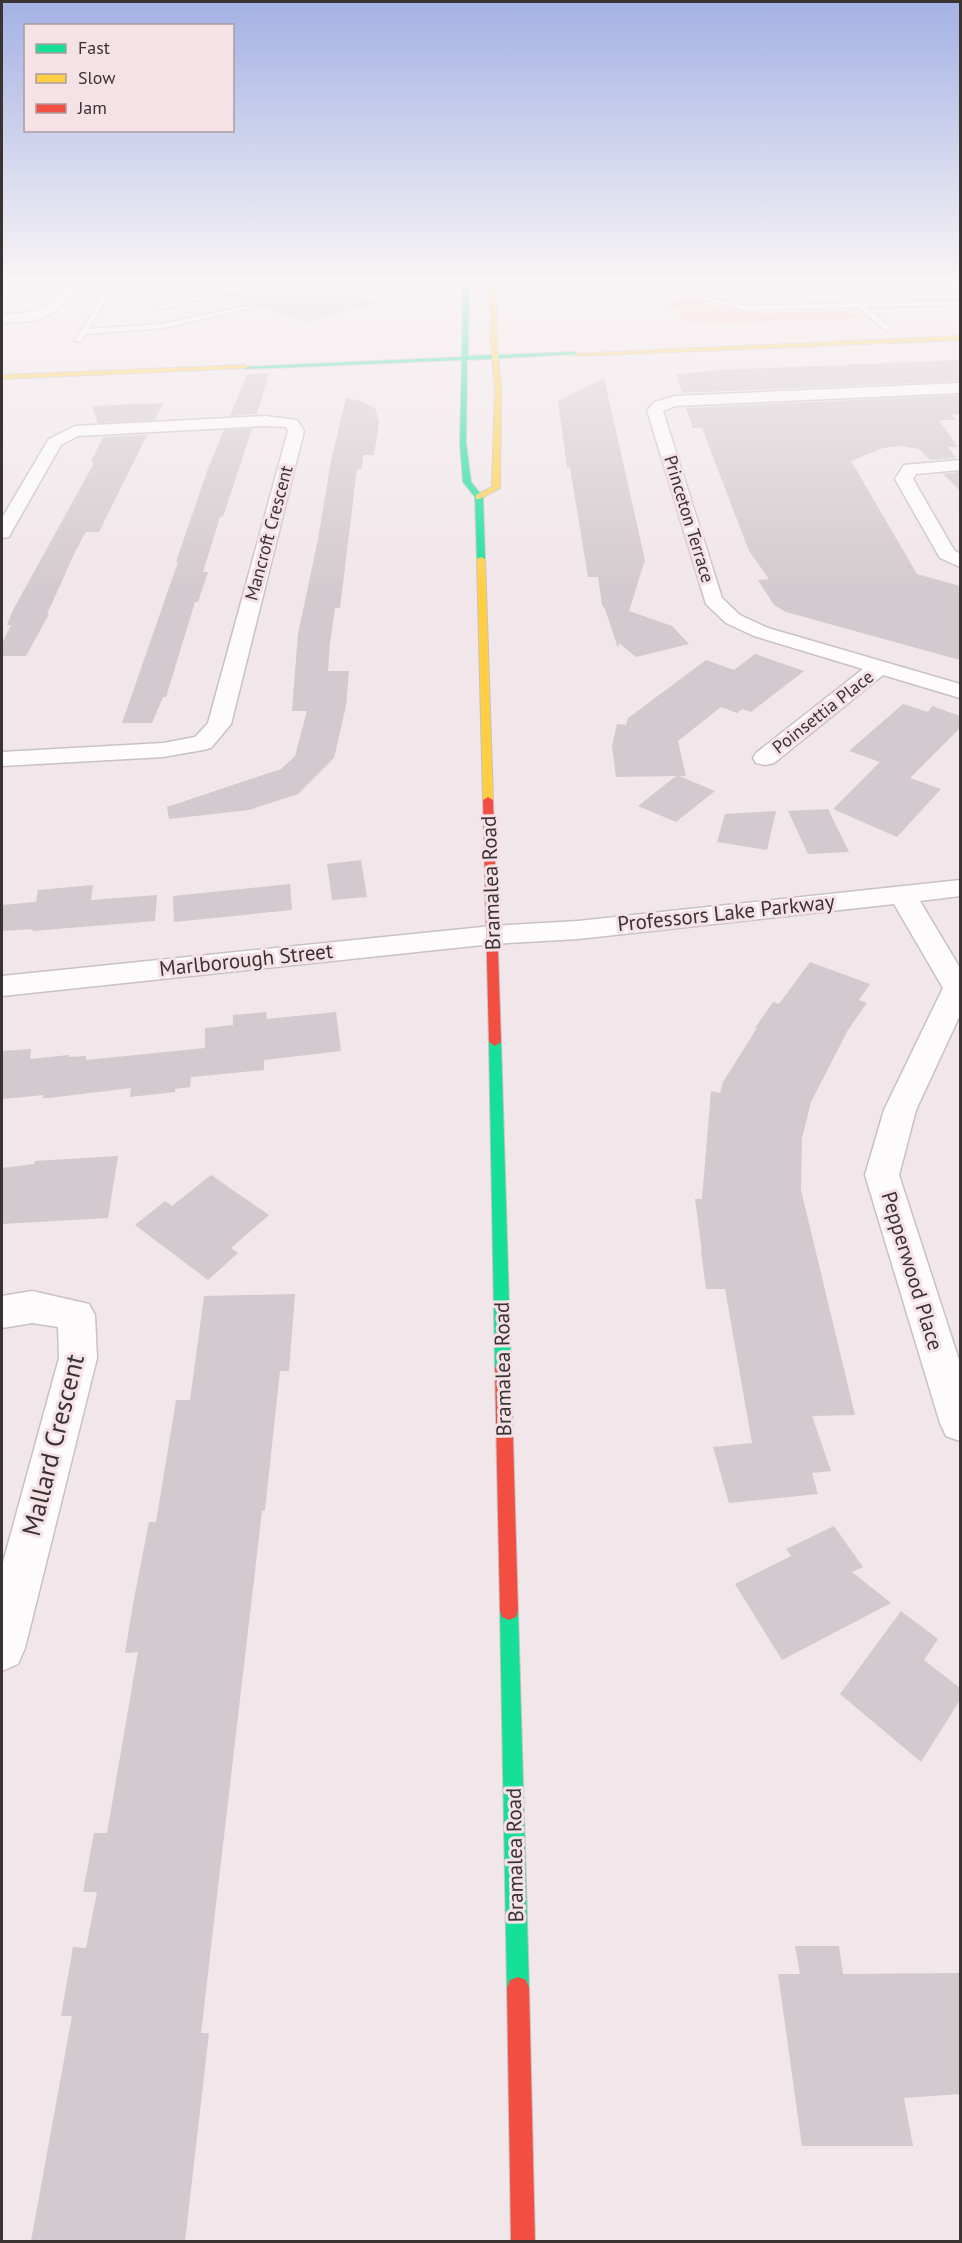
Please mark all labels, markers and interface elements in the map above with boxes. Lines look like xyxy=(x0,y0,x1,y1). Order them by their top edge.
legend xyxy=(24,24,234,132)
text: Fast xyxy=(78,36,110,59)
text: Slow xyxy=(78,66,116,89)
text: Jam xyxy=(77,96,107,119)
street label: Princeton Terrace xyxy=(659,453,720,585)
street label: Mancroft Crescent xyxy=(239,463,298,603)
street label: Poinsettia Place xyxy=(767,665,878,758)
street label: Bramalea Road xyxy=(475,815,506,951)
street label: Professors Lake Parkway xyxy=(616,888,836,937)
street label: Marlborough Street xyxy=(158,937,334,982)
street label: Pepperwood Place xyxy=(875,1188,949,1354)
street label: Bramalea Road xyxy=(488,1301,517,1437)
street label: Mallard Crescent xyxy=(14,1350,91,1539)
street label: Bramalea Road xyxy=(500,1787,529,1923)

